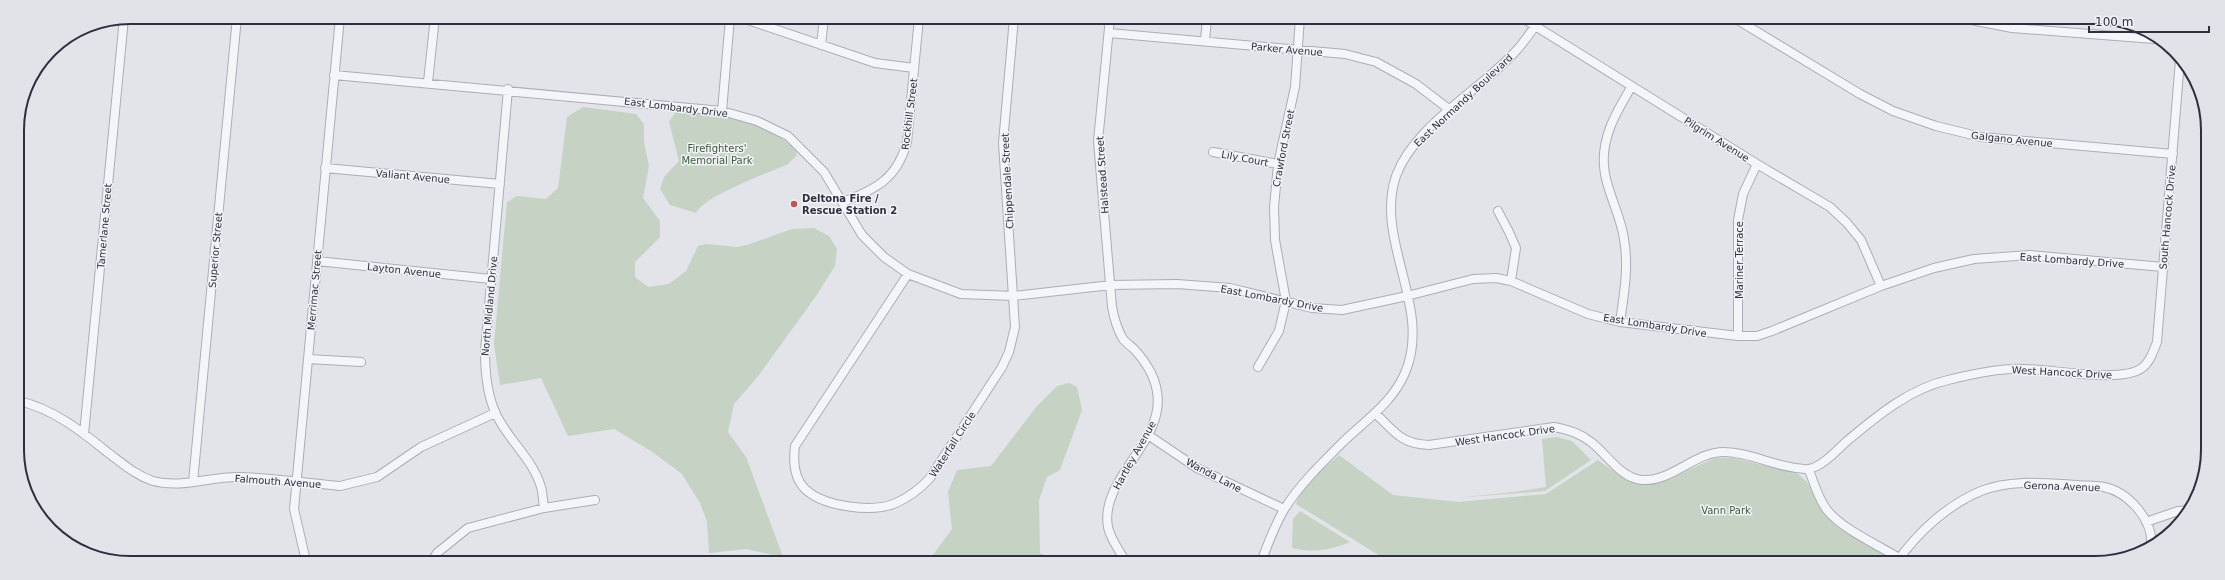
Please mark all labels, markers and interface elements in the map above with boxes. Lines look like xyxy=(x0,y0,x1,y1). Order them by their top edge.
scale bar xyxy=(2089,8,2209,34)
text: 100 m xyxy=(2095,15,2133,29)
street label: Parker Avenue xyxy=(1251,41,1323,58)
street label: East Normandy Boulevard xyxy=(1412,52,1515,149)
street label: Rockhill Street xyxy=(900,78,919,151)
street label: East Lombardy Drive xyxy=(623,96,728,119)
street label: Crawford Street xyxy=(1271,108,1296,188)
street label: Pilgrim Avenue xyxy=(1682,115,1751,164)
street label: Galgano Avenue xyxy=(1971,130,2053,149)
street label: Chippendale Street xyxy=(999,133,1016,229)
street label: Halstead Street xyxy=(1094,136,1111,214)
park label: Firefighters' Memorial Park xyxy=(681,143,753,166)
street label: Lily Court xyxy=(1220,149,1269,168)
street label: South Hancock Drive xyxy=(2157,164,2178,270)
street label: Valiant Avenue xyxy=(375,168,451,185)
street label: Tamerlane Street xyxy=(95,183,114,270)
place label: Deltona Fire / Rescue Station 2 xyxy=(802,193,897,216)
marker: Deltona Fire / Rescue Station 2 xyxy=(789,199,799,209)
street label: Superior Street xyxy=(207,212,224,288)
street label: Mariner Terrace xyxy=(1734,221,1745,299)
street label: Merrimac Street xyxy=(306,249,323,331)
street label: East Lombardy Drive xyxy=(2019,251,2124,270)
street label: North Midland Drive xyxy=(480,256,499,357)
street label: Layton Avenue xyxy=(366,261,441,280)
street label: East Lombardy Drive xyxy=(1220,283,1324,314)
street label: East Lombardy Drive xyxy=(1602,312,1707,339)
street label: West Hancock Drive xyxy=(2012,364,2112,381)
street label: Waterfall Circle xyxy=(927,409,978,479)
street label: Hartley Avenue xyxy=(1111,419,1158,492)
street label: West Hancock Drive xyxy=(1455,423,1556,448)
street label: Wanda Lane xyxy=(1184,456,1244,495)
street label: Falmouth Avenue xyxy=(234,473,322,490)
street label: Gerona Avenue xyxy=(2023,480,2101,493)
park label: Vann Park xyxy=(1701,505,1751,516)

